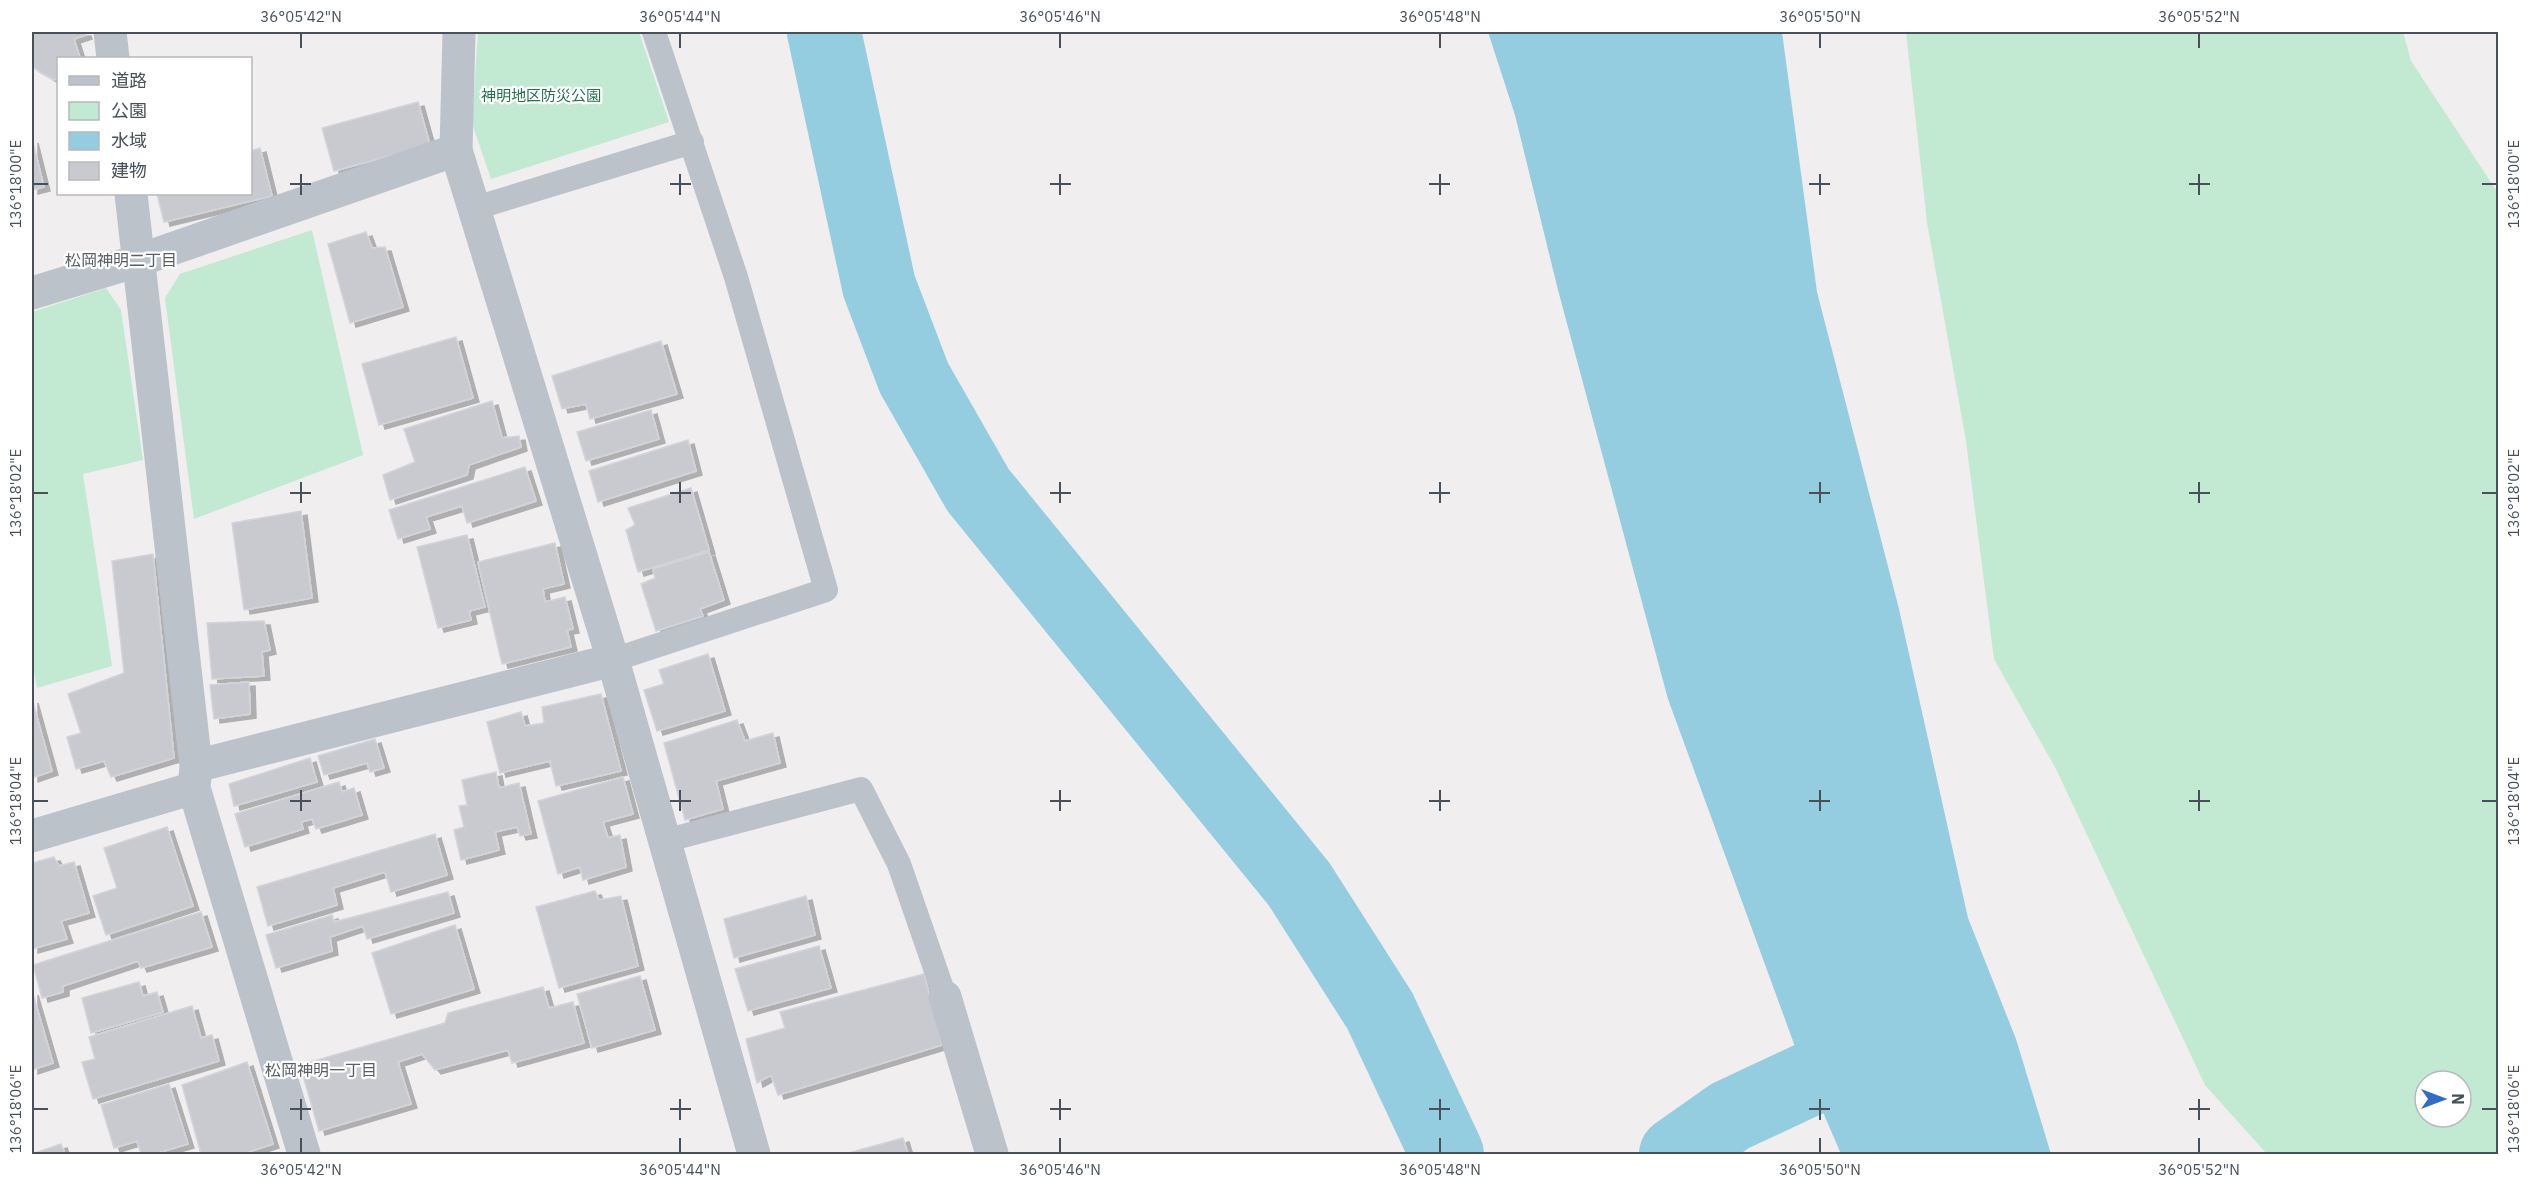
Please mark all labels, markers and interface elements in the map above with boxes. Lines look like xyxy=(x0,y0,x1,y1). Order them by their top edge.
text: 36°05'42"N xyxy=(260,7,342,26)
text: 36°05'44"N xyxy=(639,7,721,26)
text: 36°05'46"N xyxy=(1019,7,1101,26)
text: 36°05'48"N xyxy=(1399,7,1481,26)
text: 36°05'50"N xyxy=(1779,7,1861,26)
text: 36°05'52"N xyxy=(2158,7,2240,26)
legend xyxy=(57,57,252,195)
text: 道路 xyxy=(111,69,147,92)
park label: 神明地区防災公園 xyxy=(481,86,601,105)
text: 公園 xyxy=(111,99,147,122)
text: 水域 xyxy=(111,129,147,152)
text: 136°18'00"E xyxy=(6,140,25,228)
text: 136°18'00"E xyxy=(2504,140,2523,228)
text: 建物 xyxy=(111,159,147,182)
district label: 松岡神明二丁目 xyxy=(65,250,177,270)
text: 136°18'02"E xyxy=(6,449,25,537)
text: 136°18'02"E xyxy=(2504,449,2523,537)
text: 136°18'04"E xyxy=(6,757,25,845)
text: 136°18'04"E xyxy=(2504,757,2523,845)
district label: 松岡神明一丁目 xyxy=(265,1060,377,1080)
text: 136°18'06"E xyxy=(6,1065,25,1153)
text: 136°18'06"E xyxy=(2504,1065,2523,1153)
north arrow xyxy=(2413,1069,2473,1129)
text: N xyxy=(2448,1093,2468,1105)
text: 36°05'42"N xyxy=(260,1160,342,1179)
text: 36°05'44"N xyxy=(639,1160,721,1179)
text: 36°05'46"N xyxy=(1019,1160,1101,1179)
text: 36°05'48"N xyxy=(1399,1160,1481,1179)
text: 36°05'50"N xyxy=(1779,1160,1861,1179)
text: 36°05'52"N xyxy=(2158,1160,2240,1179)

